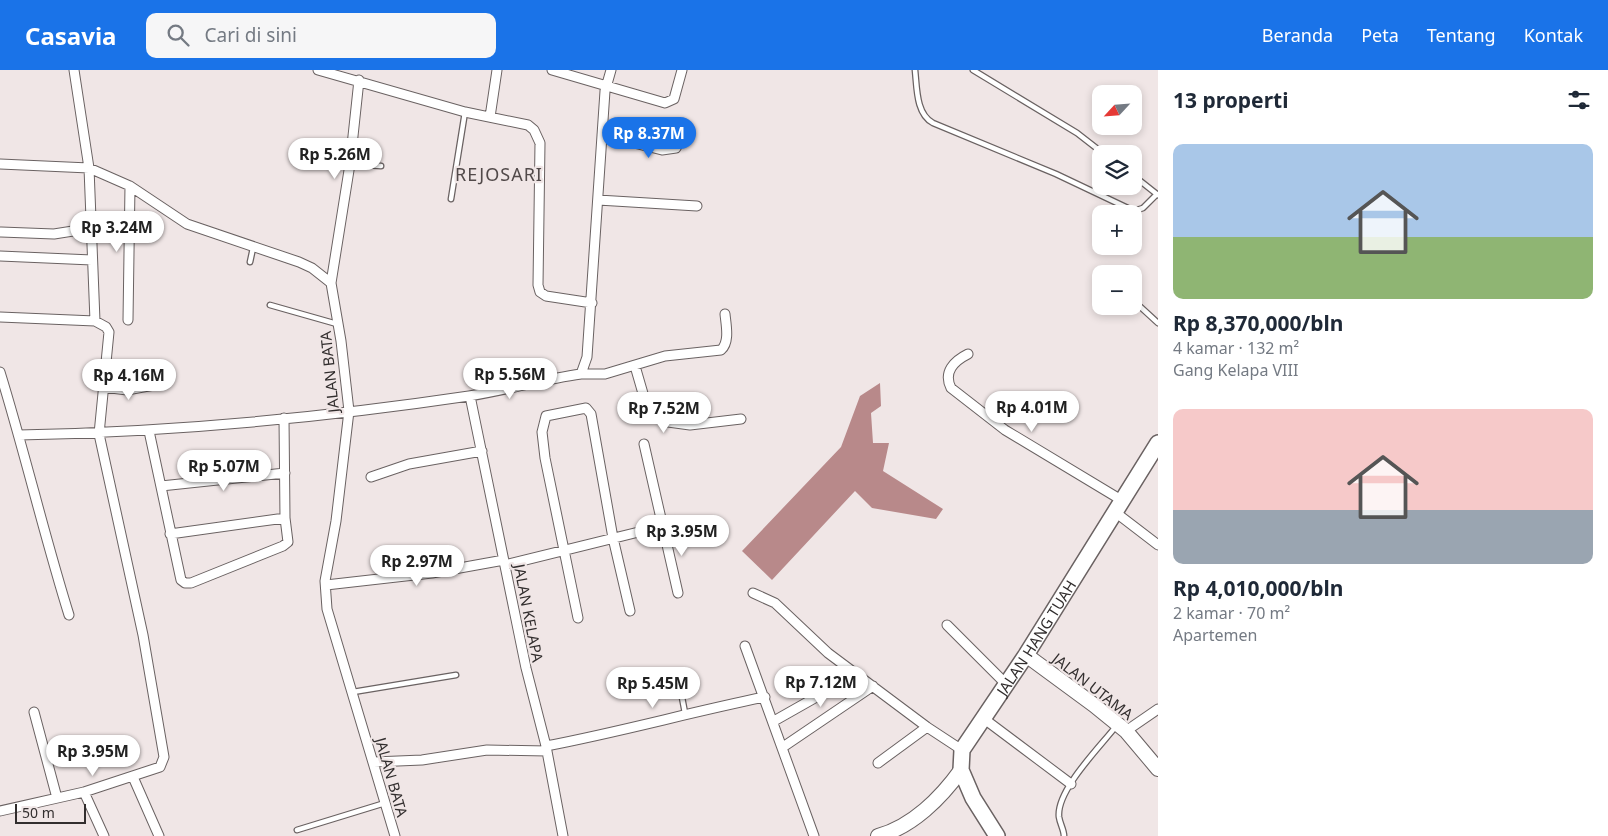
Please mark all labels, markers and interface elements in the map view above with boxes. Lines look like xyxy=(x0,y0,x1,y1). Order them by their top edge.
search box xyxy=(146,13,496,58)
text: Casavia xyxy=(25,19,116,52)
icon: search xyxy=(164,21,192,49)
text: Cari di sini xyxy=(204,22,297,48)
text: Beranda xyxy=(1262,23,1333,47)
text: Peta xyxy=(1361,23,1399,47)
text: Tentang xyxy=(1427,23,1496,47)
text: Kontak xyxy=(1524,23,1583,47)
north arrow xyxy=(1092,85,1142,135)
map controls xyxy=(1092,85,1142,315)
text: 13 properti xyxy=(1173,86,1288,114)
icon: filters xyxy=(1565,86,1593,114)
pin: Rp 8.37M xyxy=(597,116,701,159)
text: Rp 8.37M xyxy=(613,122,685,144)
pin: Rp 5.26M xyxy=(283,138,387,180)
text: Rp 5.26M xyxy=(299,143,371,165)
button: layers xyxy=(1092,145,1142,195)
district label: REJOSARI xyxy=(455,162,543,186)
icon: home xyxy=(1338,177,1428,267)
button: + xyxy=(1092,205,1142,255)
pin: Rp 3.24M xyxy=(65,210,169,253)
text: Rp 3.24M xyxy=(81,216,153,238)
button: − xyxy=(1092,265,1142,315)
text: Rp 8,370,000/bln xyxy=(1173,309,1343,337)
street label: JALAN BATA xyxy=(315,330,343,416)
text: 4 kamar · 132 m² xyxy=(1173,337,1299,359)
pin: Rp 4.16M xyxy=(77,358,181,401)
pin: Rp 5.56M xyxy=(458,358,562,400)
text: Gang Kelapa VIII xyxy=(1173,359,1298,381)
text: Rp 5.56M xyxy=(474,363,546,385)
text: Rp 4.16M xyxy=(93,364,165,386)
pin: Rp 4.01M xyxy=(980,390,1084,433)
pin: Rp 7.52M xyxy=(612,392,716,434)
text: Rp 4.01M xyxy=(996,396,1068,418)
text: Rp 7.52M xyxy=(628,397,700,419)
icon: home xyxy=(1338,442,1428,532)
pin: Rp 5.07M xyxy=(172,450,276,492)
text: Rp 5.07M xyxy=(188,455,260,477)
pin: Rp 3.95M xyxy=(630,514,734,557)
text: Rp 3.95M xyxy=(646,520,718,542)
pin: Rp 2.97M xyxy=(365,544,469,587)
text: Rp 2.97M xyxy=(381,550,453,572)
street label: JALAN KELAPA xyxy=(509,560,548,664)
text: Rp 4,010,000/bln xyxy=(1173,574,1343,602)
street label: JALAN HANG TUAH xyxy=(991,576,1080,701)
text: 2 kamar · 70 m² xyxy=(1173,602,1290,624)
text: Apartemen xyxy=(1173,624,1257,646)
street label: JALAN UTAMA xyxy=(1047,647,1138,724)
pin: Rp 5.45M xyxy=(601,666,705,709)
pin: Rp 7.12M xyxy=(769,666,873,708)
text: Rp 7.12M xyxy=(785,671,857,693)
text: Rp 5.45M xyxy=(617,672,689,694)
street label: JALAN BATA xyxy=(371,733,413,819)
pin: Rp 3.95M xyxy=(41,734,145,777)
text: Rp 3.95M xyxy=(57,740,129,762)
scale bar xyxy=(15,801,86,824)
text: 50 m xyxy=(22,803,55,822)

